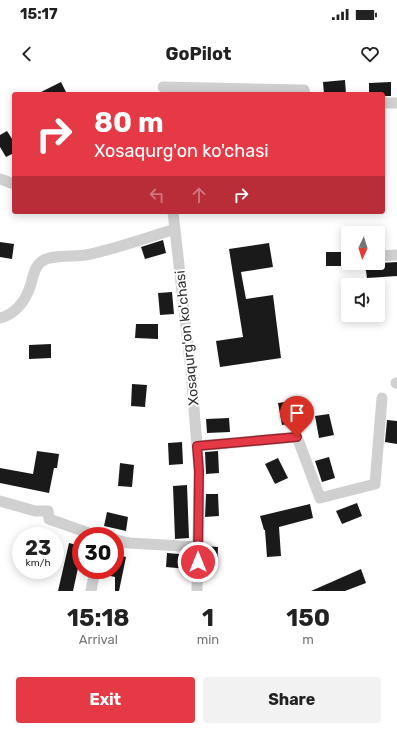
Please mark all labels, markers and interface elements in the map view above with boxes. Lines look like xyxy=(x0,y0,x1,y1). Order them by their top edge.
text: 15:17 xyxy=(20,5,58,23)
icon: back xyxy=(16,43,38,65)
text: GoPilot xyxy=(166,43,231,65)
icon: heart xyxy=(359,43,381,65)
text: 80 m xyxy=(94,106,164,139)
icon: right xyxy=(28,108,80,160)
text: Xosaqurg'on ko'chasi xyxy=(94,140,269,162)
icon: left xyxy=(146,184,168,206)
icon: ahead xyxy=(188,184,210,206)
icon: right xyxy=(230,184,252,206)
north arrow xyxy=(341,226,385,270)
map controls xyxy=(341,226,385,322)
street label: Xosaqurg'on ko'chasi xyxy=(171,270,203,406)
button: sound xyxy=(341,278,385,322)
pin xyxy=(280,396,314,437)
icon: arrive xyxy=(286,402,308,424)
speed limit sign: 30 xyxy=(72,527,124,579)
text: 23 xyxy=(25,536,51,560)
position arrow xyxy=(177,541,219,583)
text: km/h xyxy=(26,557,50,569)
text: 15:18 xyxy=(67,604,130,632)
text: 1 xyxy=(202,604,214,632)
text: 150 xyxy=(286,604,330,632)
text: Arrival xyxy=(79,632,118,647)
text: min xyxy=(197,632,219,647)
text: m xyxy=(302,632,314,647)
button: Exit xyxy=(16,677,195,723)
button: Share xyxy=(203,677,381,723)

